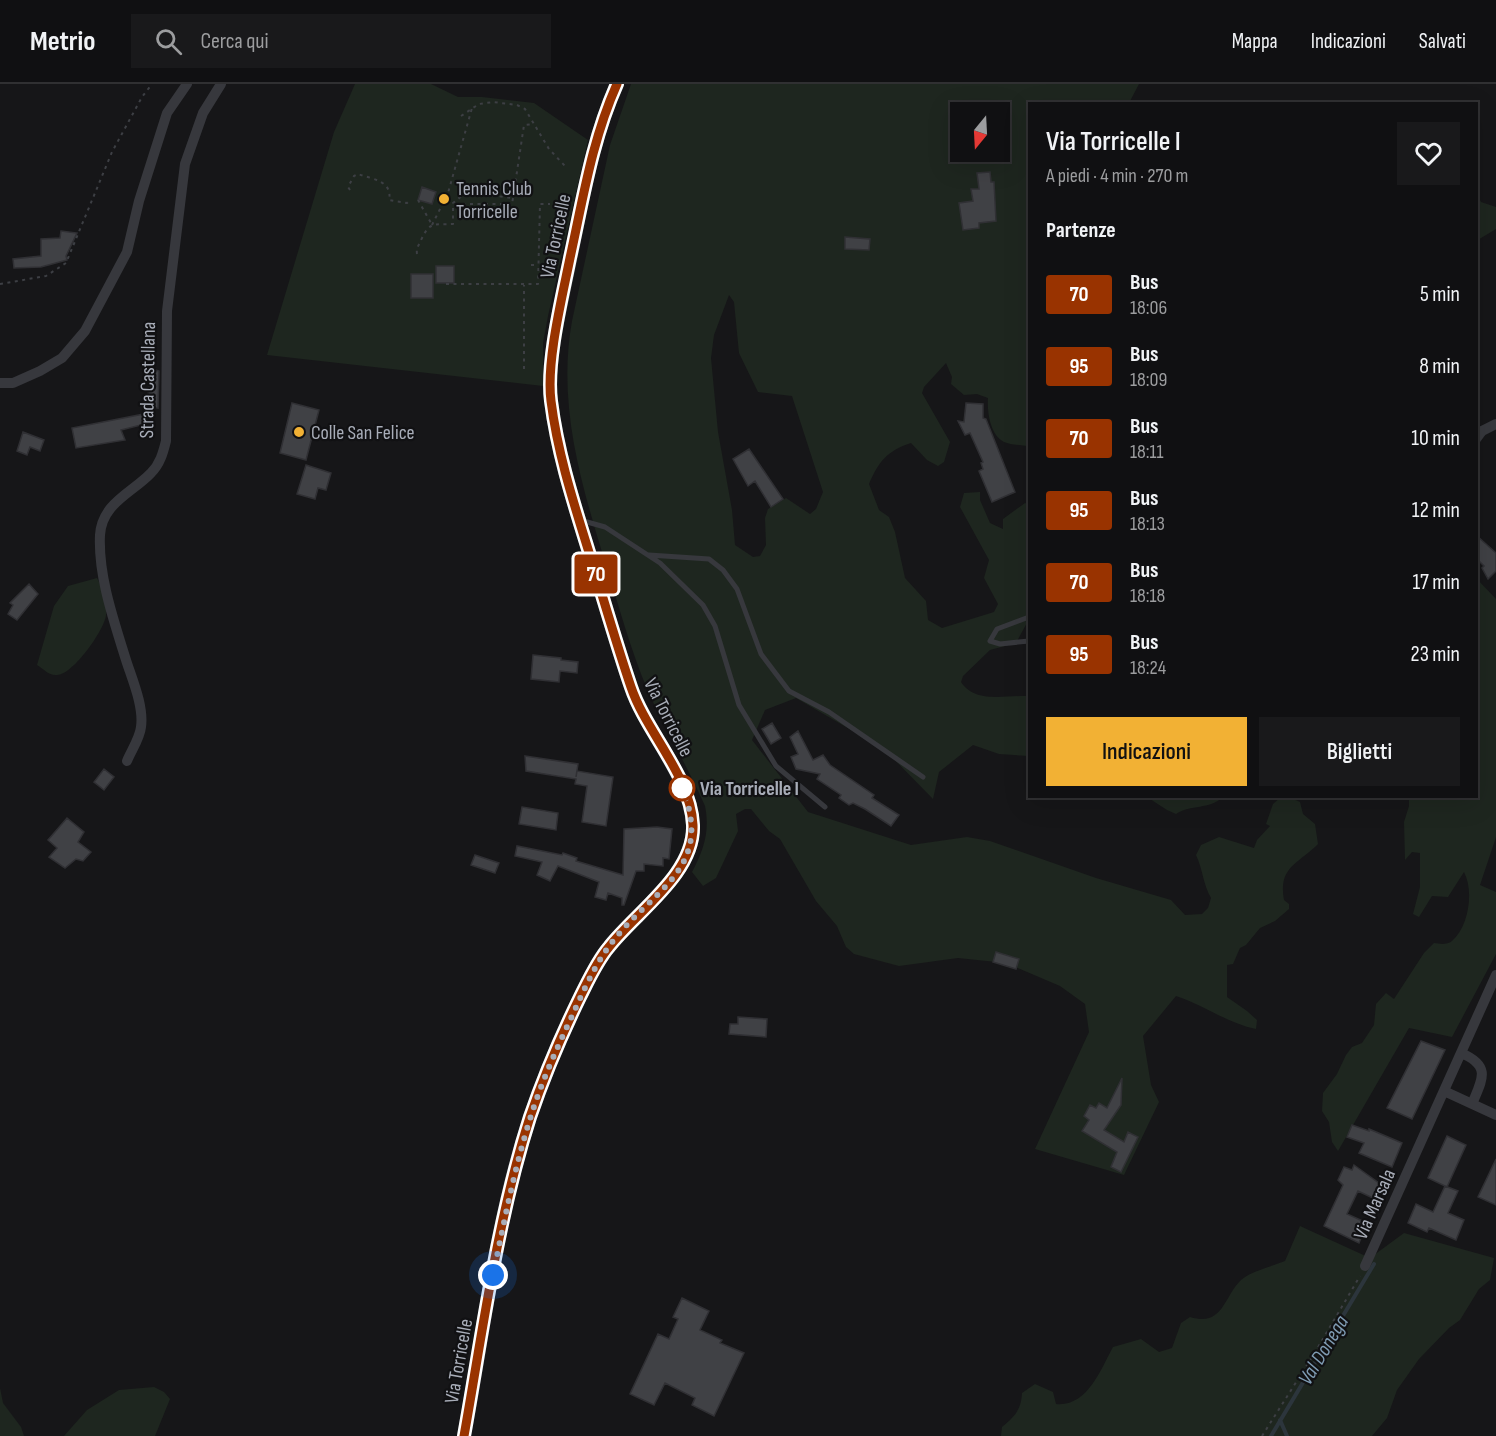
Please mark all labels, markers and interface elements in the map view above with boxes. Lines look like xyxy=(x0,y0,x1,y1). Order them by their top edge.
search box xyxy=(131,14,551,68)
text: Metrio xyxy=(30,25,95,58)
icon: search xyxy=(152,25,185,58)
text: Cerca qui xyxy=(200,28,269,55)
text: Mappa xyxy=(1232,29,1278,54)
text: Indicazioni xyxy=(1311,29,1386,54)
text: Salvati xyxy=(1419,29,1466,54)
north arrow xyxy=(950,102,1010,162)
map controls xyxy=(950,102,1010,162)
button: heart xyxy=(1397,122,1460,185)
text: Via Torricelle I xyxy=(1046,125,1181,158)
text: A piedi · 4 min · 270 m xyxy=(1046,164,1188,188)
place label: Tennis Club Torricelle xyxy=(456,177,532,224)
marker: Tennis Club Torricelle xyxy=(437,192,451,206)
street label: Via Torricelle xyxy=(535,192,577,280)
text: Partenze xyxy=(1046,217,1116,244)
text: Bus xyxy=(1130,269,1159,296)
text: 5 min xyxy=(1420,281,1460,308)
text: 70 xyxy=(1069,282,1089,307)
text: 18:06 xyxy=(1130,296,1167,320)
street label: Strada Castellana xyxy=(135,322,161,439)
text: Bus xyxy=(1130,341,1159,368)
text: 8 min xyxy=(1419,353,1460,380)
text: 95 xyxy=(1069,354,1089,379)
text: 18:09 xyxy=(1130,368,1167,392)
text: Bus xyxy=(1130,413,1159,440)
place label: Colle San Felice xyxy=(311,421,415,445)
marker: Colle San Felice xyxy=(292,425,306,439)
text: 10 min xyxy=(1411,425,1460,452)
text: 70 xyxy=(1069,426,1089,451)
text: 18:11 xyxy=(1130,440,1164,464)
text: Bus xyxy=(1130,485,1159,512)
text: 12 min xyxy=(1412,497,1460,524)
text: 95 xyxy=(1069,498,1089,523)
text: 18:13 xyxy=(1130,512,1165,536)
line badge: 70 xyxy=(569,554,623,594)
text: Bus xyxy=(1130,557,1159,584)
text: 70 xyxy=(586,562,606,587)
text: 17 min xyxy=(1412,569,1460,596)
text: 70 xyxy=(1069,570,1089,595)
text: 18:18 xyxy=(1130,584,1165,608)
text: Bus xyxy=(1130,629,1159,656)
text: 23 min xyxy=(1411,641,1460,668)
text: 95 xyxy=(1069,642,1089,667)
text: 18:24 xyxy=(1130,656,1166,680)
street label: Via Torricelle xyxy=(638,674,698,761)
button: Indicazioni xyxy=(1046,717,1247,786)
button: Biglietti xyxy=(1259,717,1460,786)
marker: Via Torricelle I xyxy=(669,775,695,801)
place label: Via Torricelle I xyxy=(700,777,799,801)
street label: Via Marsala xyxy=(1349,1165,1401,1243)
your location xyxy=(478,1260,508,1290)
water label: Val Donega xyxy=(1293,1310,1354,1390)
street label: Via Torricelle xyxy=(440,1317,478,1405)

